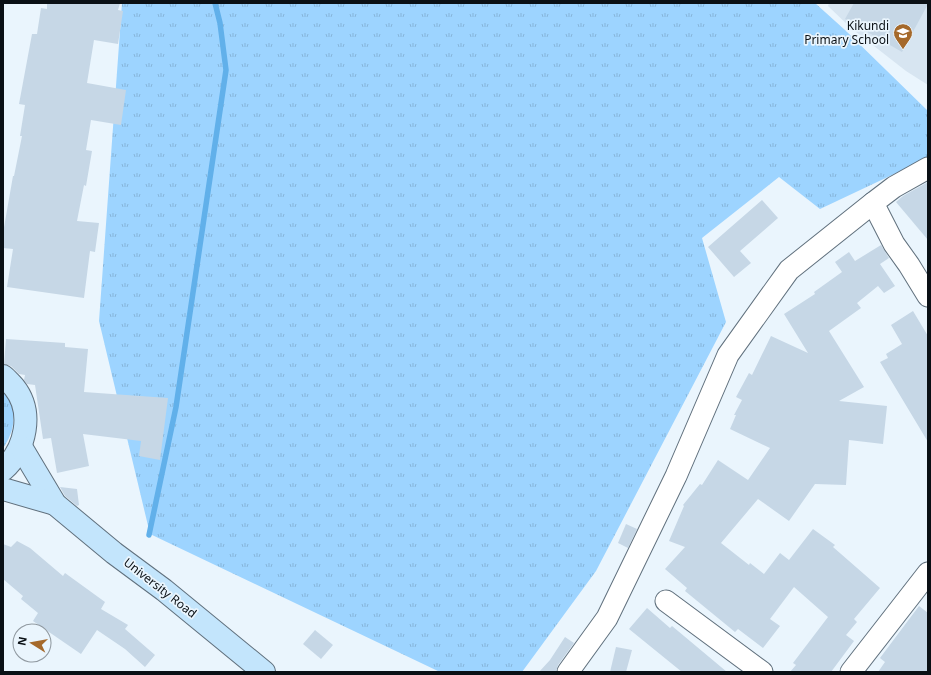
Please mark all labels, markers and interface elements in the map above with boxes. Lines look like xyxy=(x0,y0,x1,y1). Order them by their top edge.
place label: Kikundi Primary School xyxy=(804,17,889,48)
school or university icon: Kikundi Primary School xyxy=(892,22,914,50)
street label: University Road xyxy=(120,554,200,622)
north arrow xyxy=(12,623,52,663)
text: N xyxy=(13,635,30,647)

